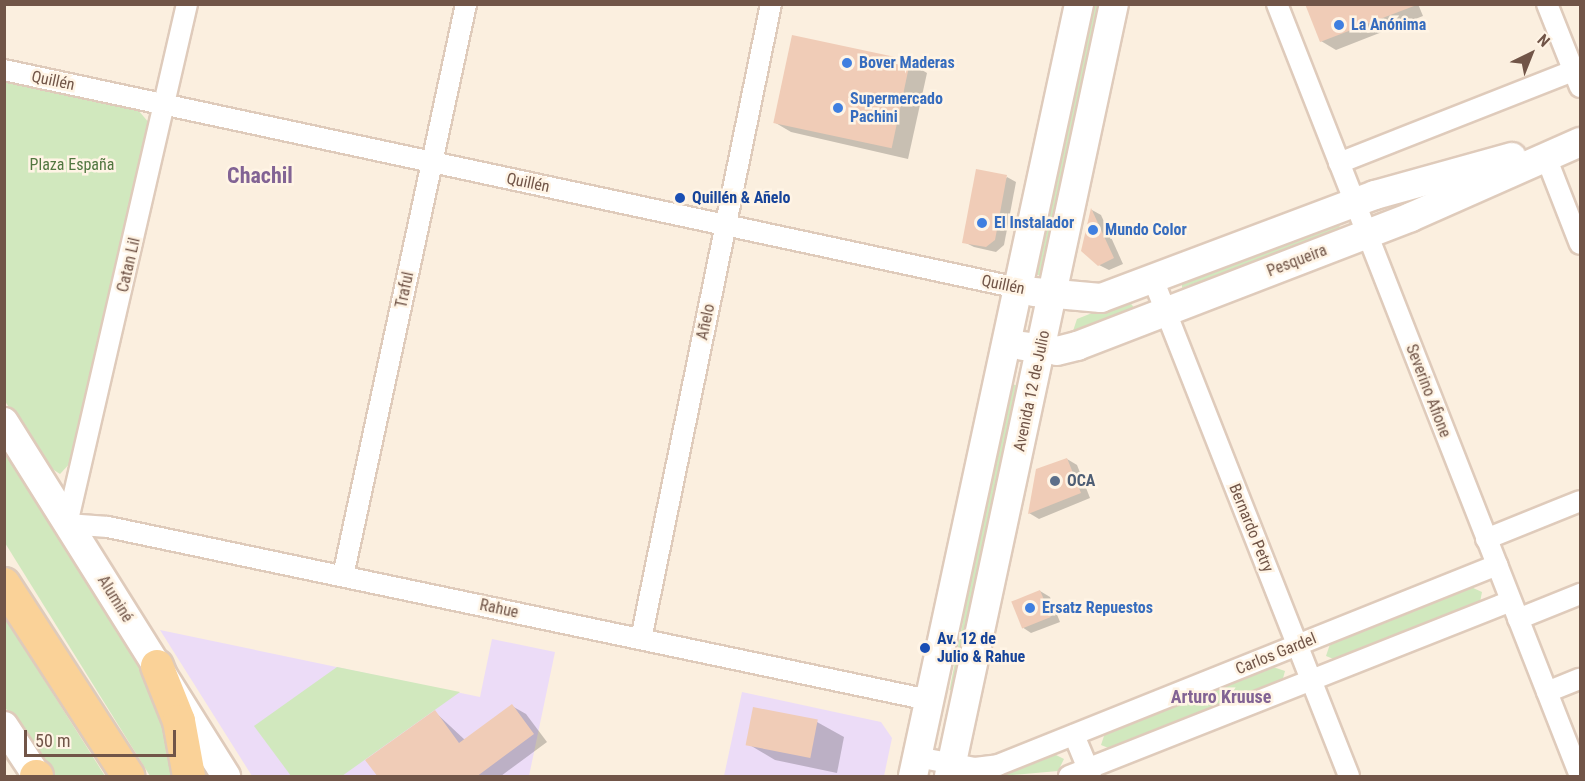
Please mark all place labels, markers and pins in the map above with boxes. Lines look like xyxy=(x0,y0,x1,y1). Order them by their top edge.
place label: La Anónima xyxy=(1351,15,1426,35)
marker: La Anónima xyxy=(1332,18,1346,32)
place label: Bover Maderas xyxy=(859,53,955,73)
marker: Bover Maderas xyxy=(840,56,854,70)
place label: Supermercado Pachini xyxy=(850,89,943,127)
marker: Supermercado Pachini xyxy=(831,101,845,115)
place label: Quillén & Añelo xyxy=(692,188,790,208)
marker: Quillén & Añelo xyxy=(673,191,687,205)
place label: El Instalador xyxy=(994,213,1074,233)
marker: El Instalador xyxy=(975,216,989,230)
place label: Mundo Color xyxy=(1105,220,1187,240)
marker: Mundo Color xyxy=(1086,223,1100,237)
place label: OCA xyxy=(1067,471,1095,491)
marker: OCA xyxy=(1048,474,1062,488)
place label: Ersatz Repuestos xyxy=(1042,598,1153,618)
marker: Ersatz Repuestos xyxy=(1023,601,1037,615)
place label: Av. 12 de Julio & Rahue xyxy=(937,629,1025,667)
marker: Av. 12 de Julio & Rahue xyxy=(918,641,932,655)

